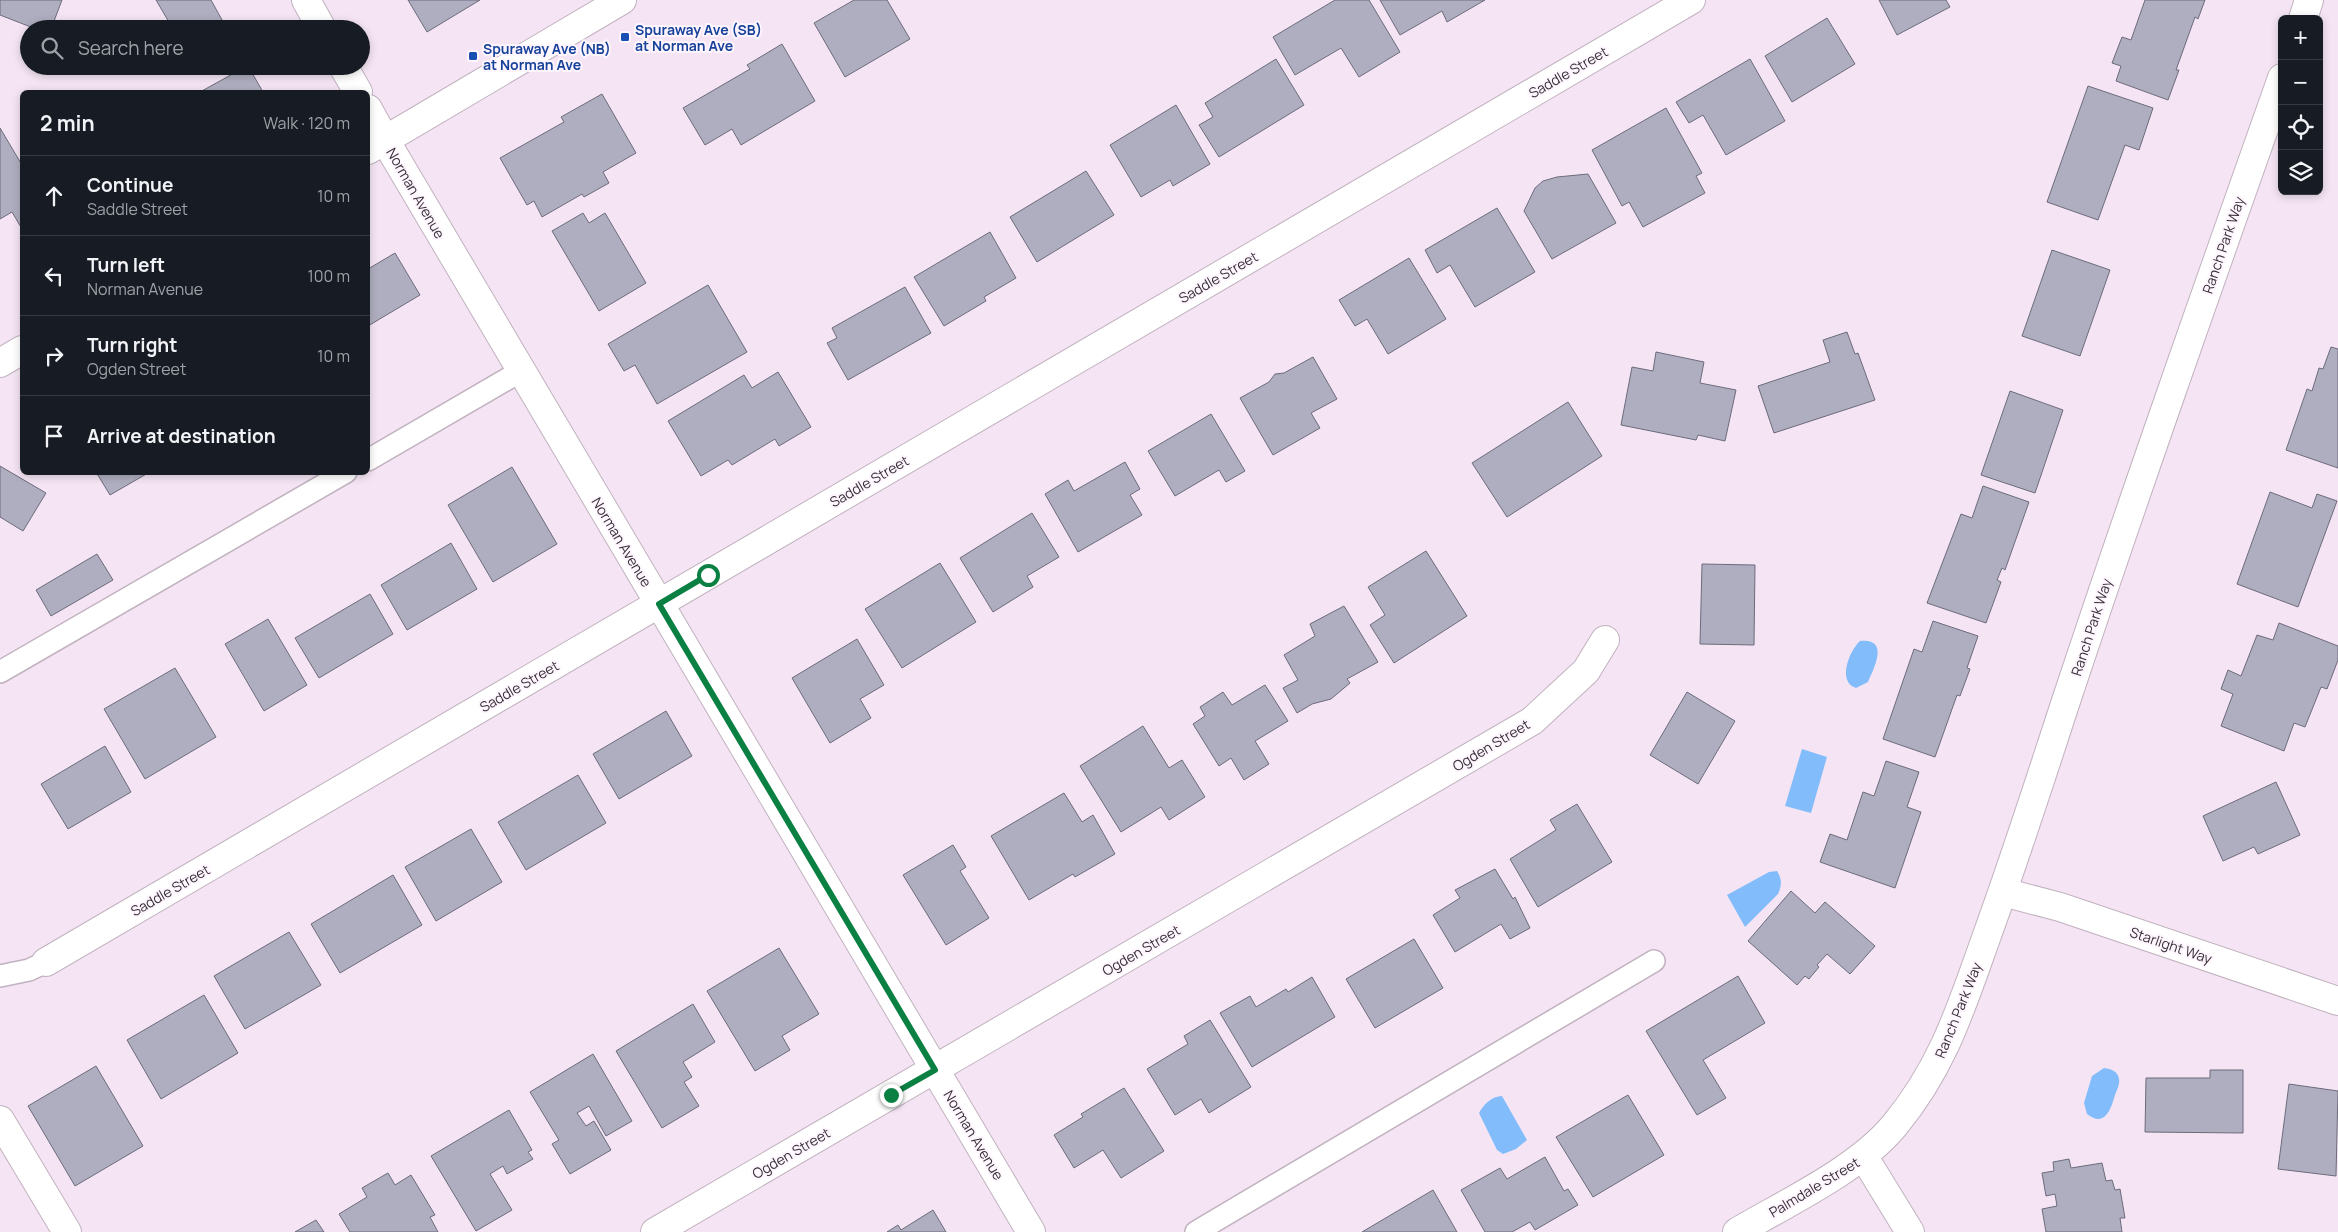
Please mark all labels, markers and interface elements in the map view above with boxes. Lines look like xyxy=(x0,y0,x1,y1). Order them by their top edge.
map controls xyxy=(2278,15,2323,195)
button: + xyxy=(2278,15,2323,60)
search box xyxy=(20,20,370,75)
place label: Spuraway Ave (SB) at Norman Ave xyxy=(635,20,762,55)
marker: Spuraway Ave (SB) at Norman Ave xyxy=(619,31,631,43)
icon: search xyxy=(38,34,66,62)
text: Search here xyxy=(78,35,184,61)
place label: Spuraway Ave (NB) at Norman Ave xyxy=(483,39,611,74)
street label: Saddle Street xyxy=(1525,41,1611,102)
marker: Spuraway Ave (NB) at Norman Ave xyxy=(467,50,479,62)
button: − xyxy=(2278,60,2323,105)
button: locate xyxy=(2278,105,2323,150)
text: 2 min xyxy=(40,109,95,137)
text: Walk · 120 m xyxy=(263,112,350,134)
street label: Norman Avenue xyxy=(382,144,450,242)
button: layers xyxy=(2278,150,2323,195)
text: Continue xyxy=(87,172,173,198)
icon: ahead xyxy=(40,182,68,210)
text: 10 m xyxy=(317,185,350,207)
street label: Ranch Park Way xyxy=(2197,193,2249,296)
text: Saddle Street xyxy=(87,198,188,220)
street label: Saddle Street xyxy=(1175,246,1261,307)
text: Turn left xyxy=(87,252,165,278)
icon: left xyxy=(40,262,68,290)
text: 100 m xyxy=(307,265,350,287)
text: Norman Avenue xyxy=(87,278,203,300)
text: Turn right xyxy=(87,332,177,358)
icon: right xyxy=(40,342,68,370)
text: 10 m xyxy=(317,345,350,367)
text: Ogden Street xyxy=(87,358,186,380)
icon: arrive xyxy=(40,422,68,450)
text: Arrive at destination xyxy=(87,423,276,449)
street label: Saddle Street xyxy=(826,450,912,511)
street label: Norman Avenue xyxy=(588,494,656,590)
route start xyxy=(697,564,720,587)
street label: Ranch Park Way xyxy=(2066,575,2116,678)
street label: Saddle Street xyxy=(476,655,562,716)
street label: Ogden Street xyxy=(1449,714,1533,776)
street label: Saddle Street xyxy=(127,859,213,920)
street label: Ogden Street xyxy=(1099,920,1184,980)
street label: Starlight Way xyxy=(2127,922,2215,968)
street label: Ranch Park Way xyxy=(1930,959,1986,1061)
route end xyxy=(880,1084,903,1107)
street label: Norman Avenue xyxy=(940,1087,1008,1183)
street label: Ogden Street xyxy=(749,1123,834,1183)
street label: Palmdale Street xyxy=(1765,1152,1863,1222)

